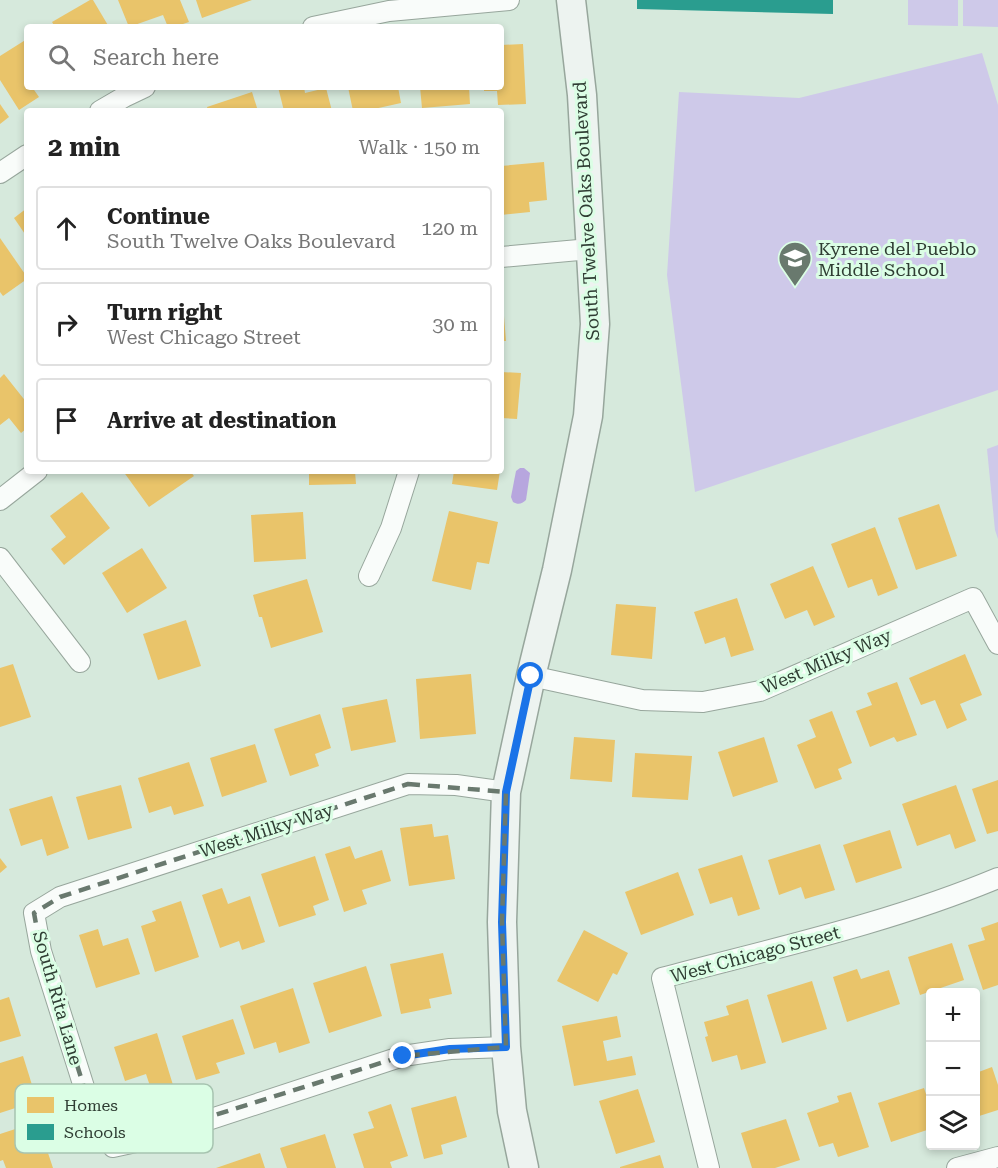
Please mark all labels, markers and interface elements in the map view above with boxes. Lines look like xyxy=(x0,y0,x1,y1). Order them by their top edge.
search box xyxy=(24,24,504,90)
icon: search xyxy=(45,41,78,74)
text: Search here xyxy=(93,45,219,70)
street label: South Twelve Oaks Boulevard xyxy=(569,80,603,341)
text: 2 min xyxy=(48,132,120,162)
text: Walk · 150 m xyxy=(359,135,480,159)
text: Continue xyxy=(107,204,210,229)
icon: ahead xyxy=(50,212,83,245)
text: 120 m xyxy=(421,216,478,240)
text: South Twelve Oaks Boulevard xyxy=(107,229,395,253)
place label: Kyrene del Pueblo Middle School xyxy=(818,238,976,280)
school or university icon: Kyrene del Pueblo Middle School xyxy=(777,240,813,287)
text: Turn right xyxy=(107,300,222,325)
icon: right xyxy=(50,308,83,341)
text: 30 m xyxy=(432,312,478,336)
text: West Chicago Street xyxy=(107,325,301,349)
icon: arrive xyxy=(50,404,83,437)
text: Arrive at destination xyxy=(107,408,336,433)
street label: West Milky Way xyxy=(758,624,895,698)
route start xyxy=(517,662,543,688)
street label: West Milky Way xyxy=(196,798,336,862)
street label: West Chicago Street xyxy=(668,921,842,987)
street label: South Rita Lane xyxy=(29,929,87,1068)
map controls xyxy=(926,988,980,1150)
button: + xyxy=(926,988,980,1042)
route end xyxy=(389,1042,415,1068)
button: − xyxy=(926,1042,980,1096)
legend xyxy=(15,1084,213,1153)
text: Homes xyxy=(64,1096,118,1115)
button: layers xyxy=(926,1096,980,1150)
text: Schools xyxy=(64,1123,126,1142)

